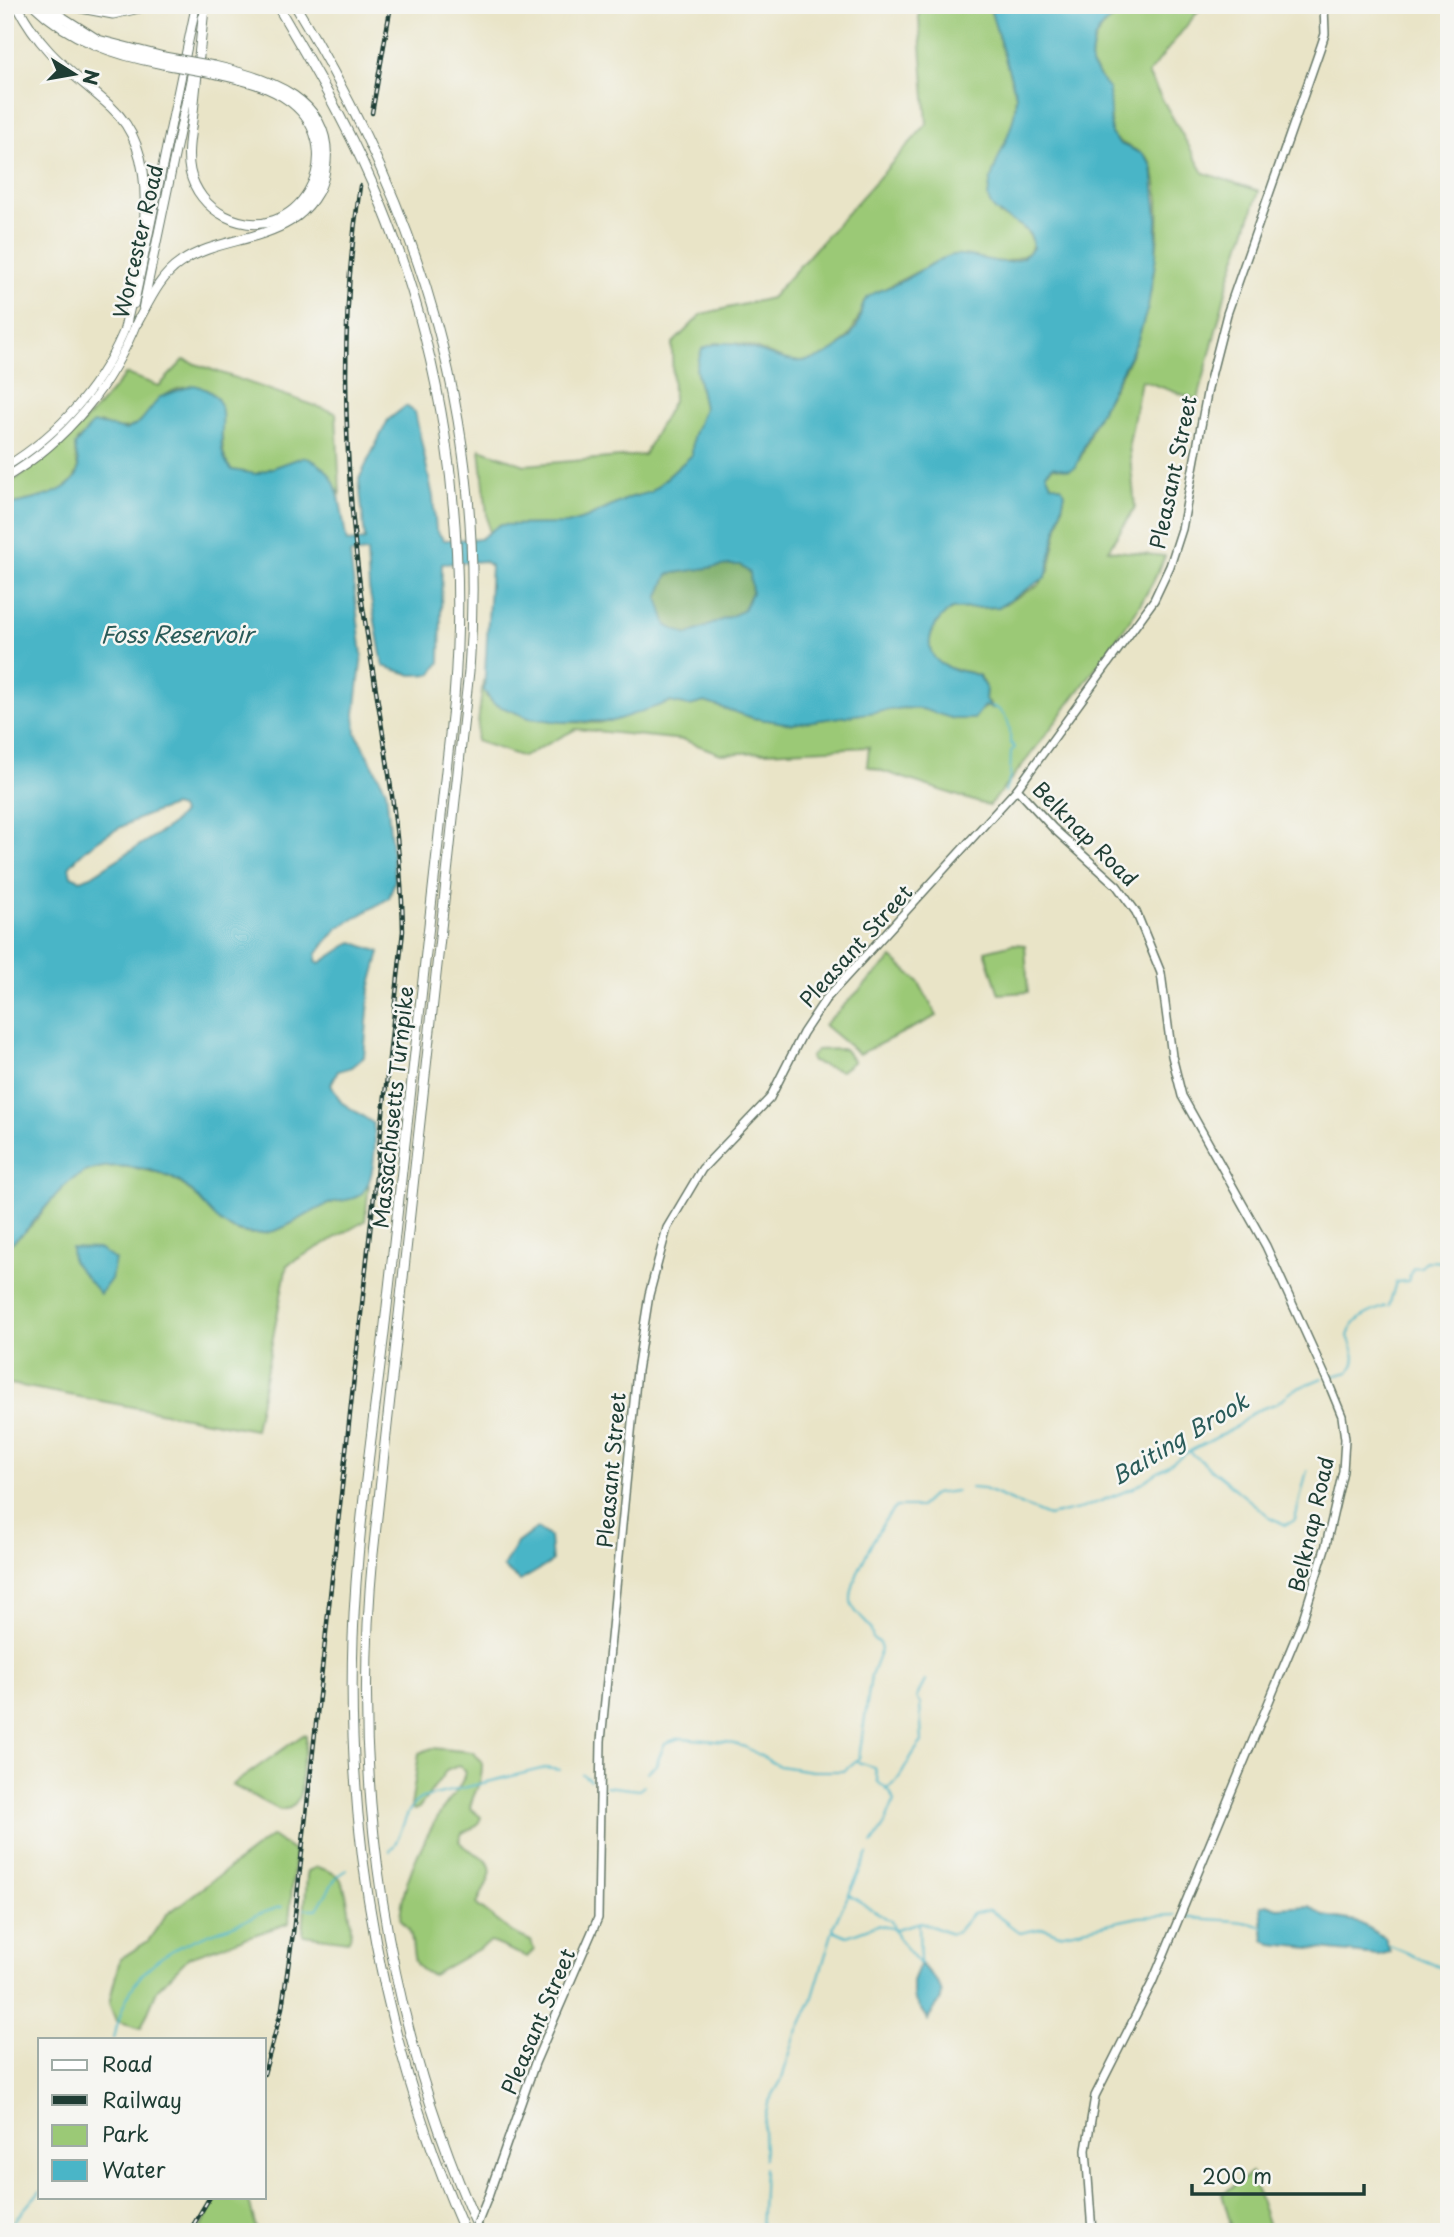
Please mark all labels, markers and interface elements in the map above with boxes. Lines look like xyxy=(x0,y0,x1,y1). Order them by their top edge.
north arrow xyxy=(38,38,108,108)
text: N xyxy=(76,67,107,87)
street label: Worcester Road xyxy=(104,161,170,321)
street label: Pleasant Street xyxy=(1140,392,1204,552)
water label: Foss Reservoir xyxy=(101,616,257,651)
street label: Belknap Road xyxy=(1026,773,1146,893)
street label: Pleasant Street xyxy=(791,876,919,1014)
street label: Massachusetts Turnpike xyxy=(363,984,421,1230)
water label: Baiting Brook xyxy=(1103,1383,1255,1493)
street label: Pleasant Street xyxy=(587,1391,633,1549)
street label: Belknap Road xyxy=(1279,1453,1341,1595)
street label: Pleasant Street xyxy=(492,1943,582,2099)
legend xyxy=(38,2038,266,2198)
text: Road xyxy=(102,2047,153,2079)
text: Railway xyxy=(102,2083,182,2115)
text: Park xyxy=(102,2117,149,2149)
text: Water xyxy=(102,2153,166,2185)
scale bar xyxy=(1192,2153,1363,2197)
text: 200 m xyxy=(1202,2159,1272,2191)

